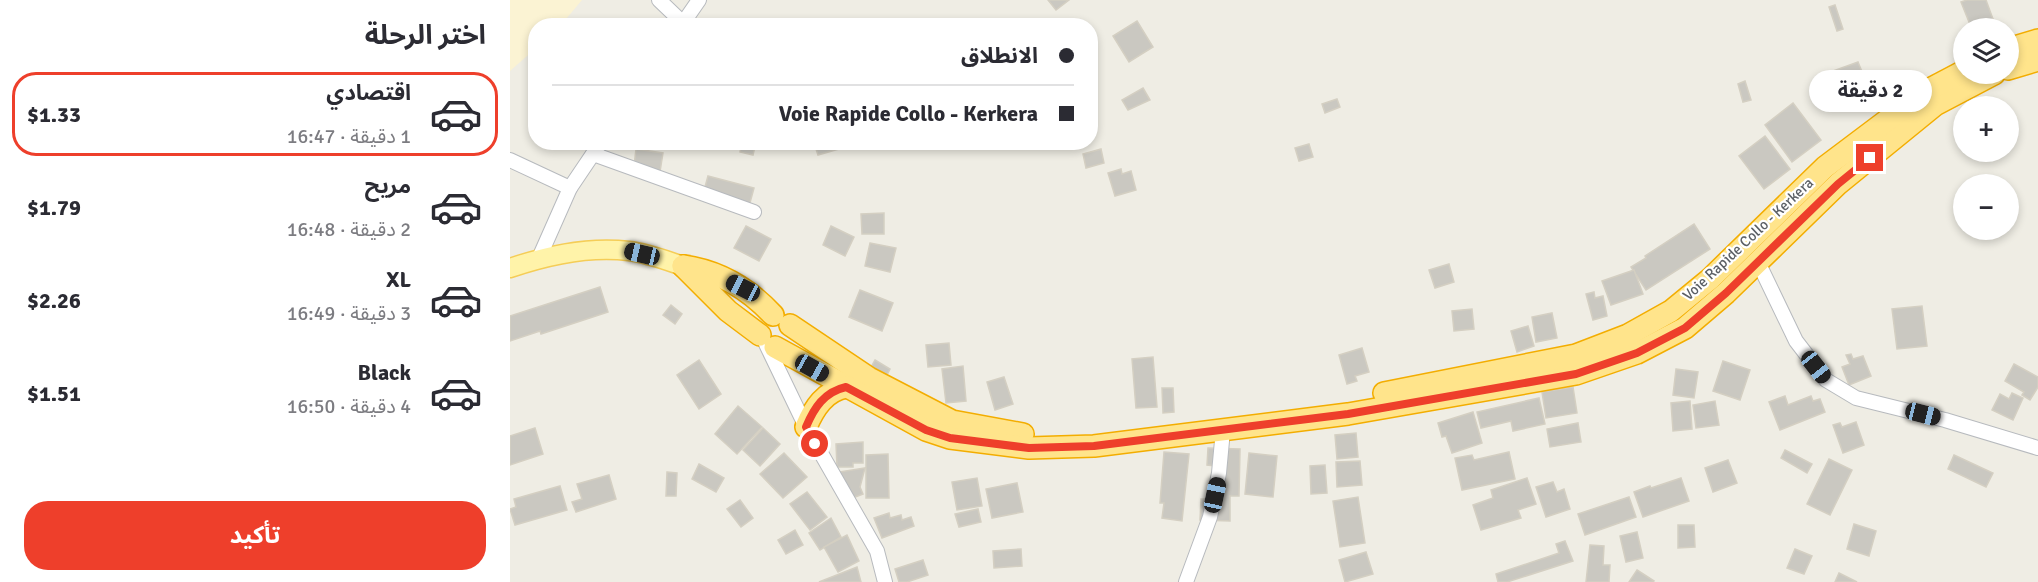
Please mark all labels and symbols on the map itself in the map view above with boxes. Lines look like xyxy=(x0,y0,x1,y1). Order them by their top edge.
callout: 2 دقيقة xyxy=(1808,71,1932,113)
route end xyxy=(1856,144,1883,171)
street label: Voie Rapide Collo - Kerkera xyxy=(1679,174,1817,304)
car xyxy=(622,241,662,267)
car xyxy=(723,272,763,304)
car xyxy=(1798,347,1834,387)
car xyxy=(792,351,832,385)
car xyxy=(1903,401,1943,427)
route start xyxy=(801,430,828,457)
car xyxy=(1202,476,1228,514)

